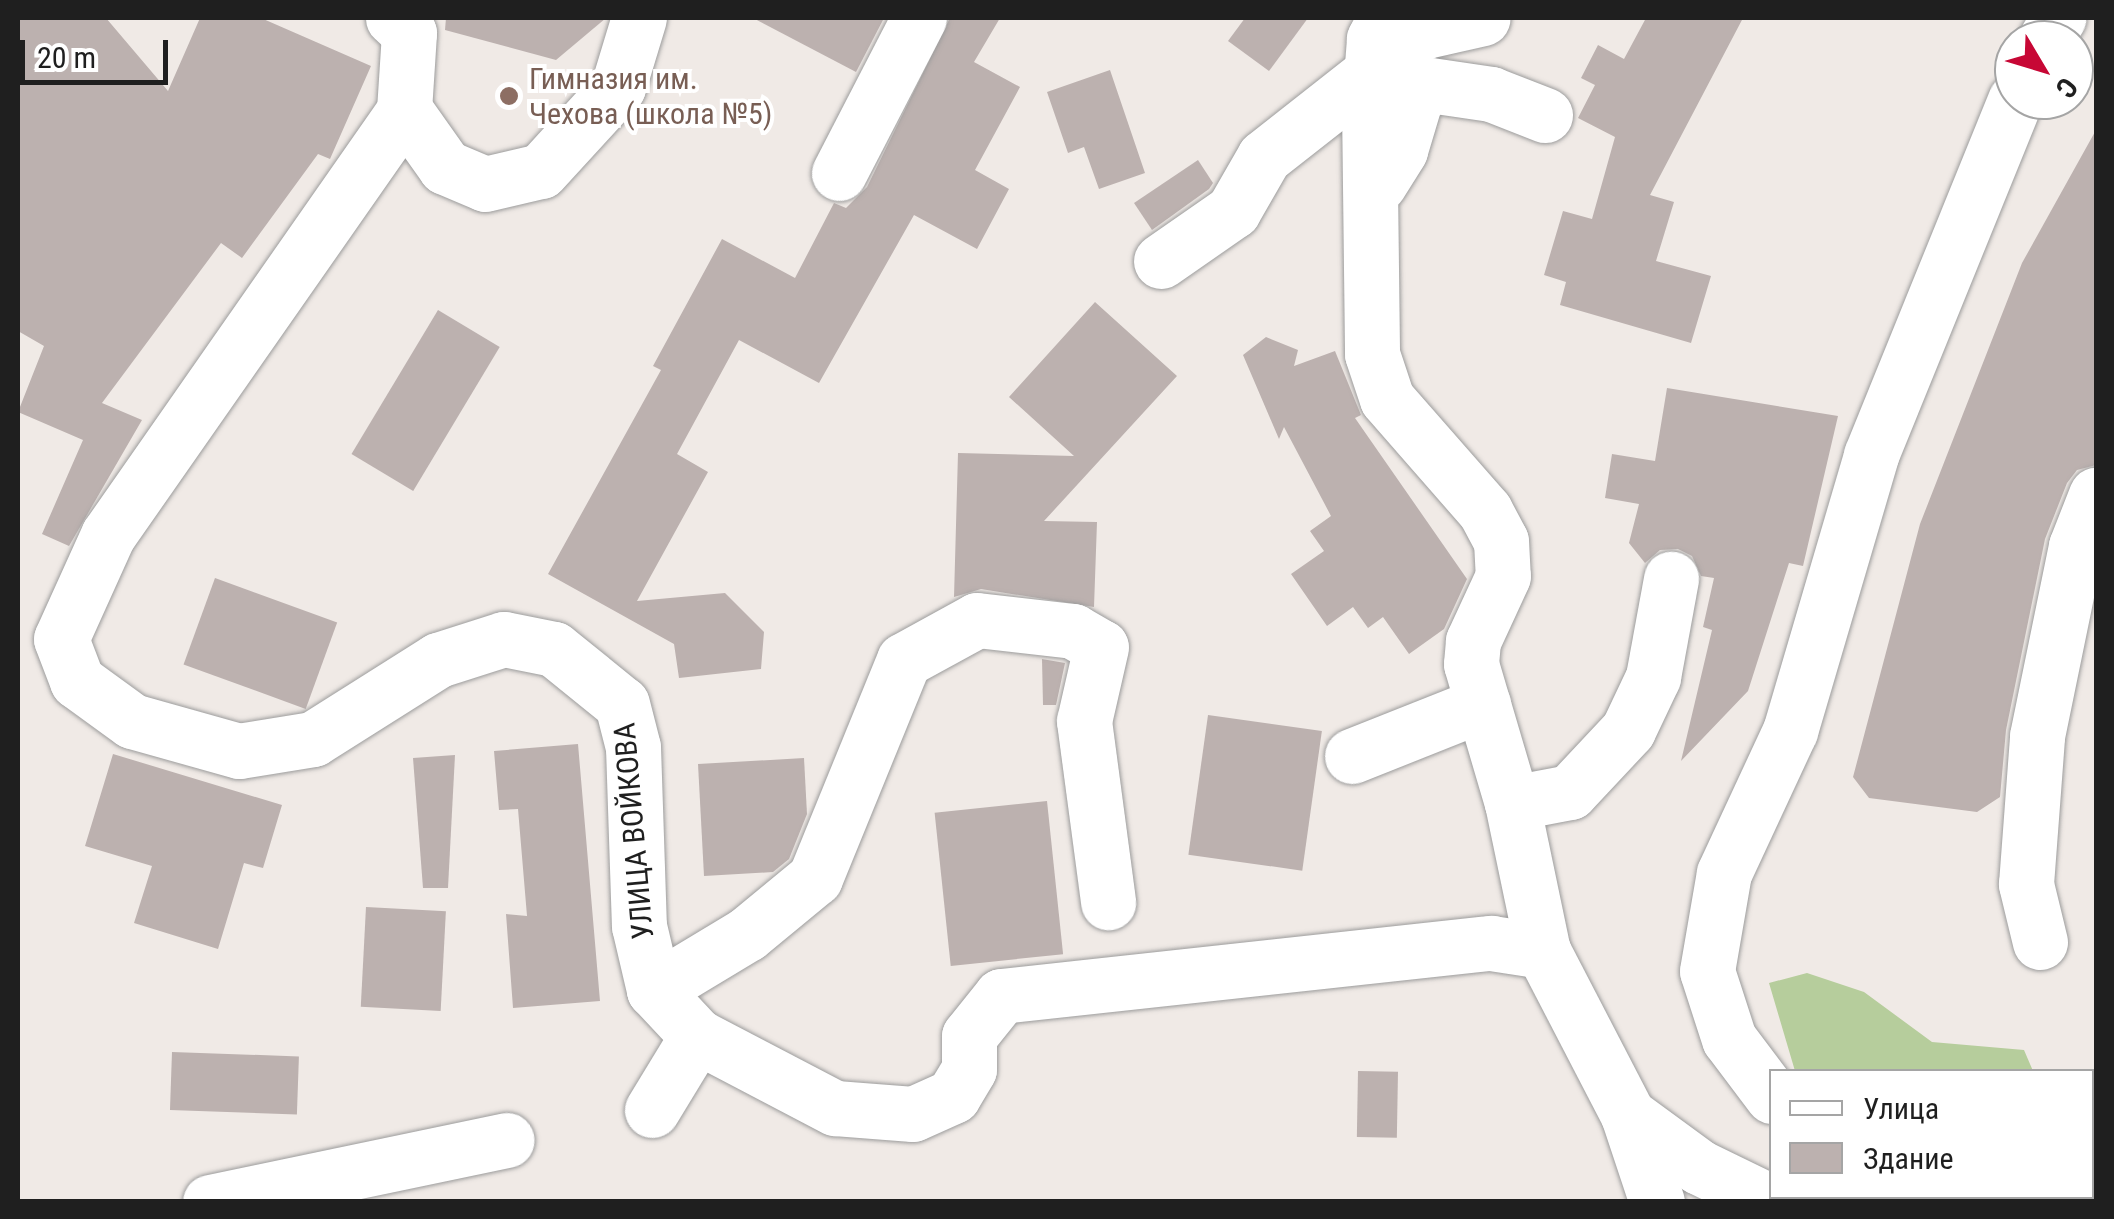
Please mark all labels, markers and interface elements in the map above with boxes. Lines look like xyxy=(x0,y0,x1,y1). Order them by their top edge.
scale bar xyxy=(25,20,172,82)
north arrow xyxy=(1994,20,2094,120)
text: 20 m xyxy=(37,40,96,75)
place label: Гимназия им. Чехова (школа №5) xyxy=(529,61,772,132)
text: С xyxy=(2049,71,2084,104)
marker: Гимназия им. Чехова (школа №5) xyxy=(498,85,520,107)
street label: УЛИЦА ВОЙКОВА xyxy=(607,721,661,941)
legend xyxy=(1769,1069,2094,1199)
text: Улица xyxy=(1863,1091,1939,1126)
text: Здание xyxy=(1863,1141,1954,1176)

